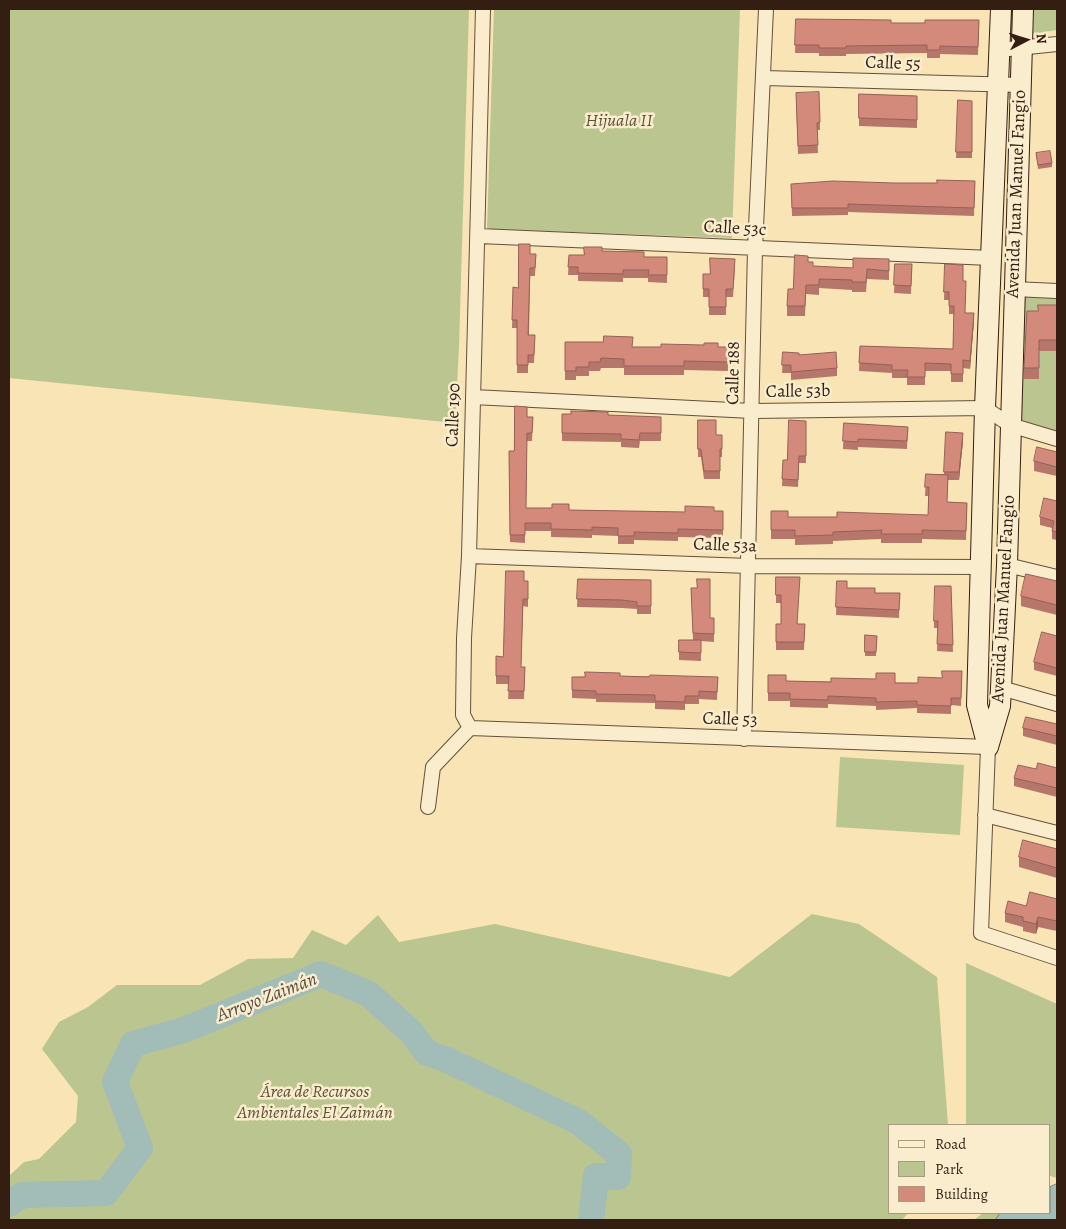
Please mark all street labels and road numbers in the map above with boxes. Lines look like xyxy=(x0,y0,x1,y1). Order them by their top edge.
street label: Calle 55 xyxy=(865,52,921,76)
street label: Avenida Juan Manuel Fangio xyxy=(1003,90,1031,298)
street label: Calle 53c xyxy=(703,217,767,241)
street label: Calle 188 xyxy=(723,341,745,405)
street label: Calle 53b xyxy=(766,381,830,403)
street label: Calle 190 xyxy=(442,383,466,447)
street label: Avenida Juan Manuel Fangio xyxy=(988,494,1020,704)
street label: Calle 53a xyxy=(693,534,757,558)
street label: Calle 53 xyxy=(702,708,758,732)

